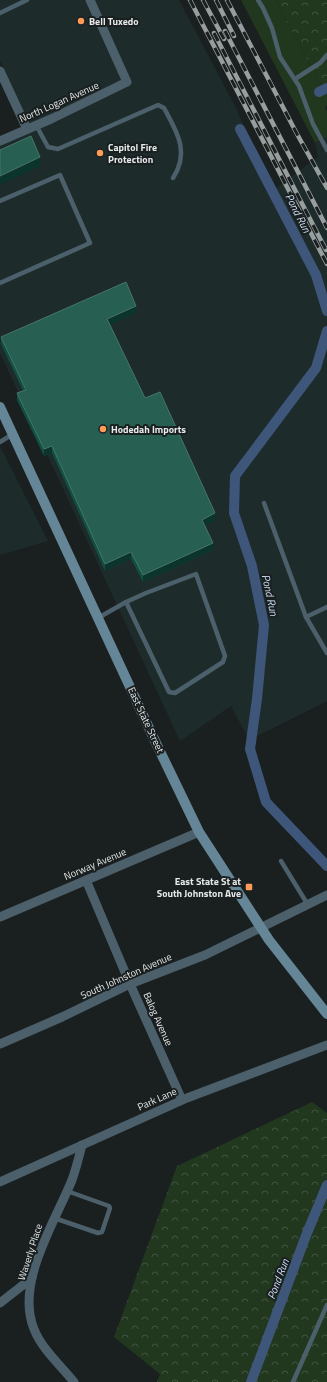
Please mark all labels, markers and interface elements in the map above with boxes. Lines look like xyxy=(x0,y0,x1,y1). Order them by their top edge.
place label: Bell Tuxedo xyxy=(89,14,139,29)
marker: Bell Tuxedo xyxy=(76,16,86,26)
street label: North Logan Avenue xyxy=(17,78,101,126)
place label: Capitol Fire Protection xyxy=(108,140,157,167)
marker: Capitol Fire Protection xyxy=(95,148,105,158)
water label: Pond Run xyxy=(281,191,315,236)
place label: Hodedah Imports xyxy=(111,422,186,437)
marker: Hodedah Imports xyxy=(98,424,108,434)
water label: Pond Run xyxy=(258,573,282,618)
street label: East State Street xyxy=(124,685,168,756)
street label: Norway Avenue xyxy=(62,844,128,884)
place label: East State St at South Johnston Ave xyxy=(157,874,241,901)
marker: East State St at South Johnston Ave xyxy=(244,882,254,892)
street label: South Johnston Avenue xyxy=(78,949,174,1003)
street label: Balog Avenue xyxy=(139,990,177,1048)
street label: Park Lane xyxy=(135,1084,179,1114)
street label: Waverly Place xyxy=(14,1222,46,1282)
water label: Pond Run xyxy=(263,1256,293,1301)

